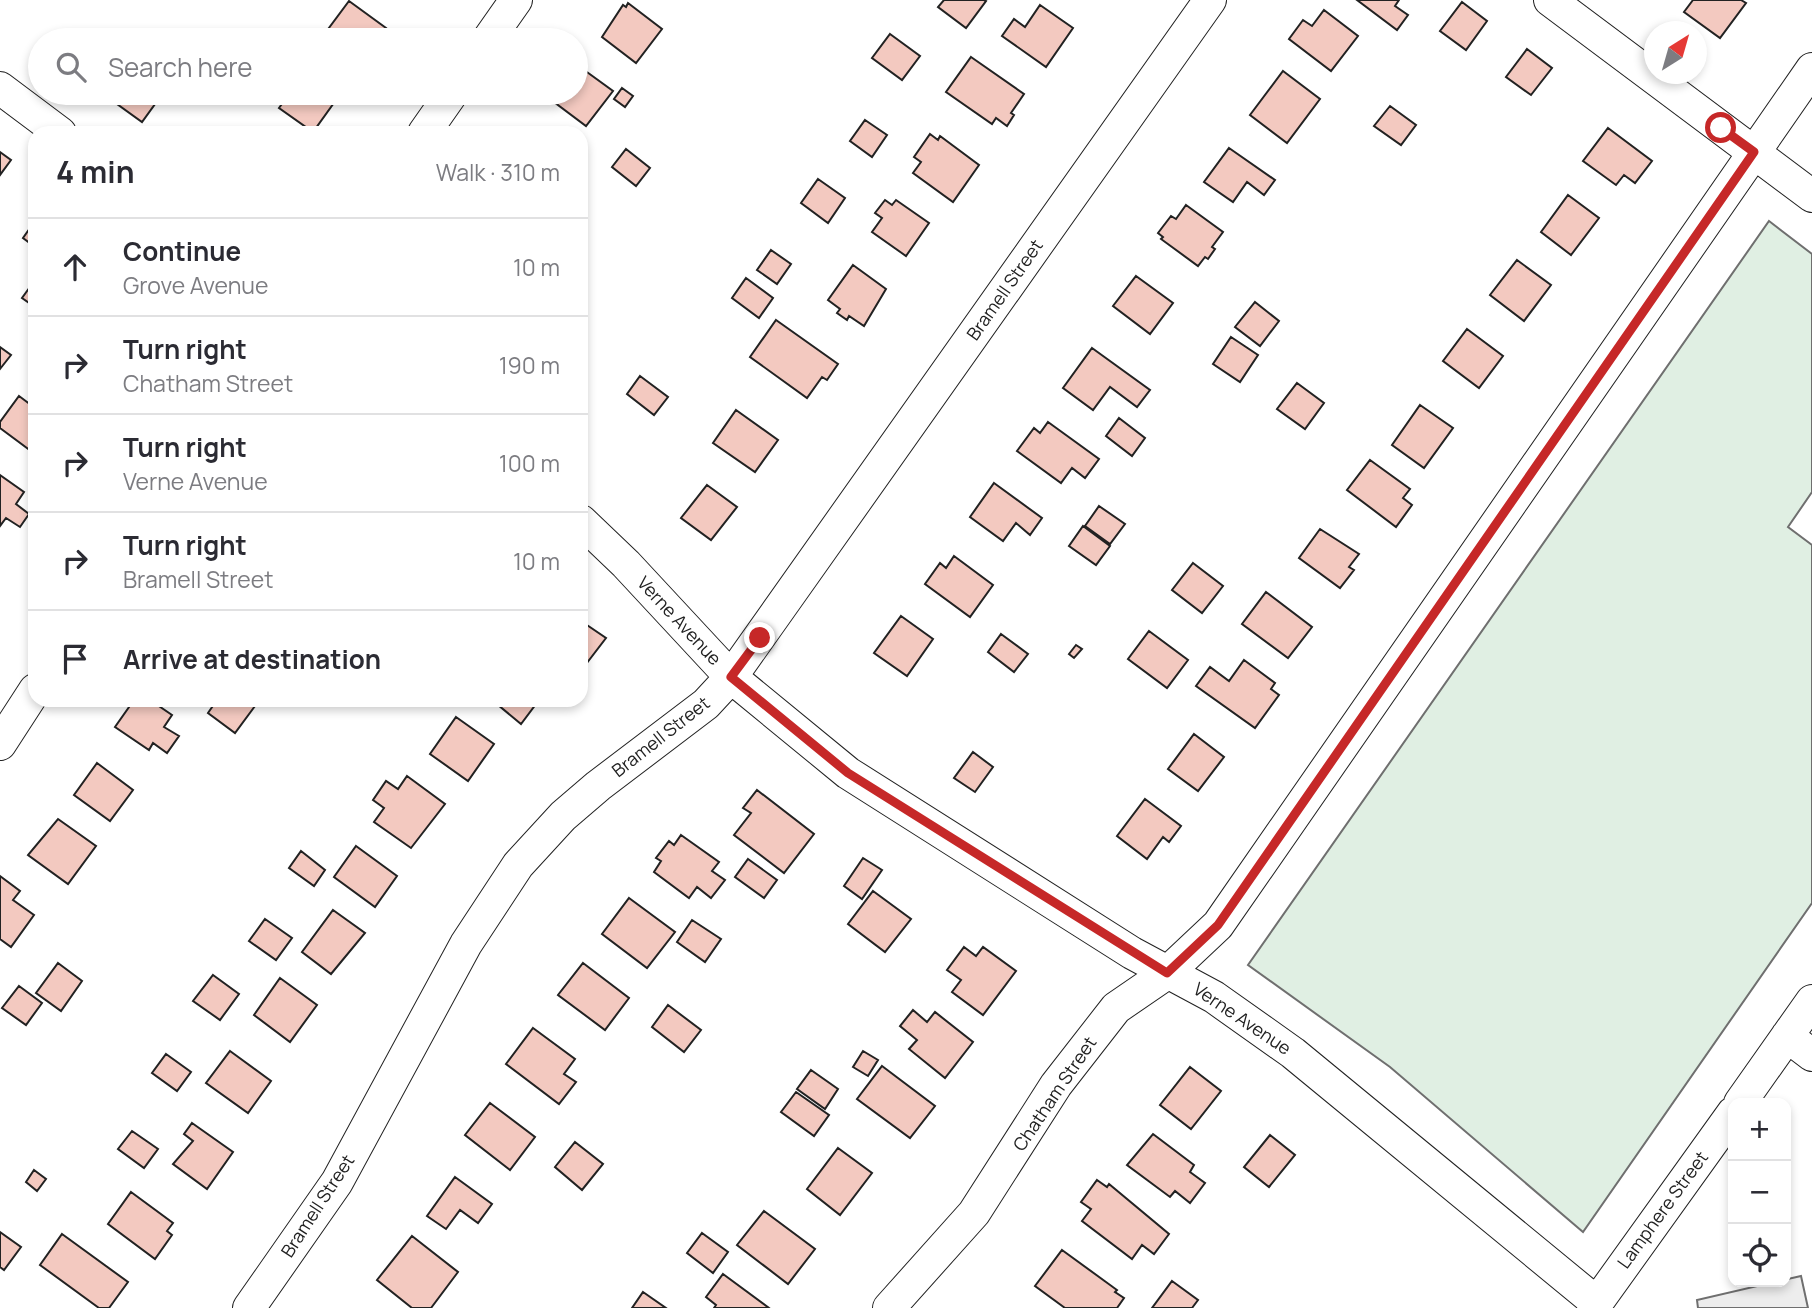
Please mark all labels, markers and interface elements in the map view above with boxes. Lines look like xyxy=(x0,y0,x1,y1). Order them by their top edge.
north arrow xyxy=(1644,21,1707,84)
search box xyxy=(28,28,588,105)
icon: search xyxy=(52,48,90,86)
text: Search here xyxy=(108,49,253,85)
route start xyxy=(1705,112,1736,143)
text: 4 min xyxy=(56,151,134,192)
text: Walk · 310 m xyxy=(436,156,560,188)
text: Continue xyxy=(123,233,241,269)
street label: Bramell Street xyxy=(961,234,1048,345)
icon: ahead xyxy=(56,248,94,286)
text: 10 m xyxy=(513,251,560,283)
text: Grove Avenue xyxy=(123,269,268,301)
text: Turn right xyxy=(123,331,247,367)
icon: right xyxy=(56,346,94,384)
text: 190 m xyxy=(499,349,560,381)
text: Chatham Street xyxy=(123,367,293,399)
text: Turn right xyxy=(123,429,247,465)
icon: right xyxy=(56,444,94,482)
text: 100 m xyxy=(499,447,560,479)
text: Verne Avenue xyxy=(123,465,268,497)
text: Turn right xyxy=(123,527,247,563)
icon: right xyxy=(56,542,94,580)
text: 10 m xyxy=(513,545,560,577)
text: Bramell Street xyxy=(123,563,273,595)
street label: Verne Avenue xyxy=(632,571,727,670)
route end xyxy=(744,622,775,653)
icon: arrive xyxy=(56,640,94,678)
text: Arrive at destination xyxy=(123,641,381,677)
street label: Bramell Street xyxy=(607,691,714,782)
street label: Verne Avenue xyxy=(1189,977,1296,1060)
street label: Chatham Street xyxy=(1007,1032,1101,1155)
map controls xyxy=(1728,1098,1791,1287)
button: + xyxy=(1728,1098,1791,1161)
street label: Lamphere Street xyxy=(1611,1146,1713,1273)
street label: Bramell Street xyxy=(275,1150,359,1261)
button: − xyxy=(1728,1161,1791,1224)
button: locate xyxy=(1728,1224,1791,1287)

